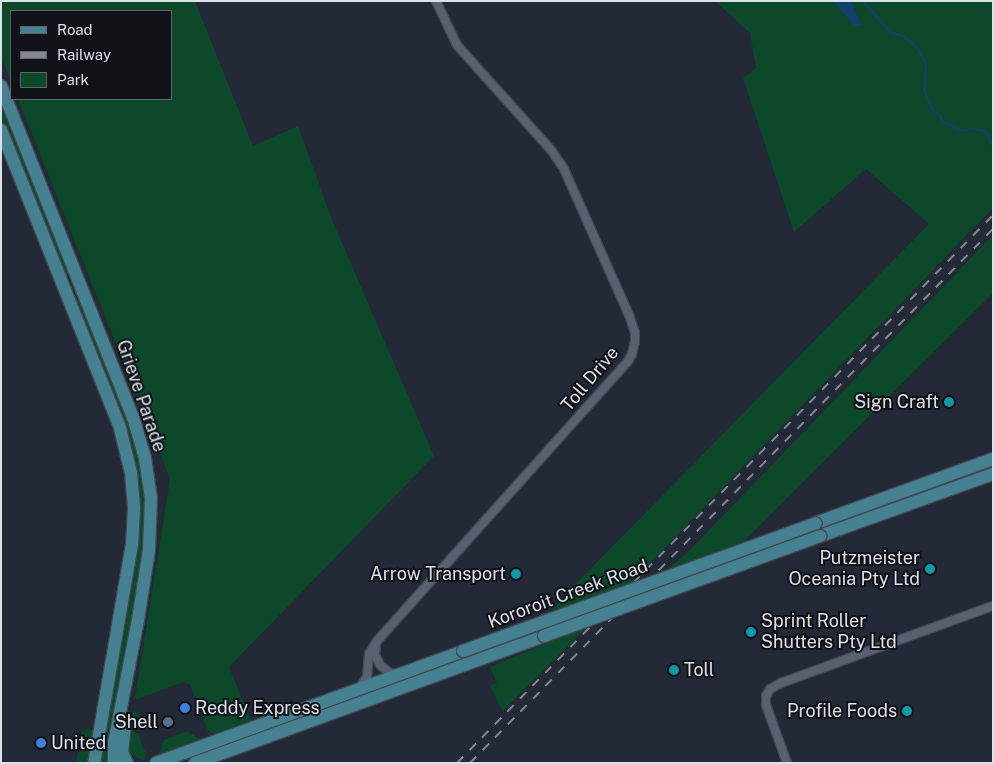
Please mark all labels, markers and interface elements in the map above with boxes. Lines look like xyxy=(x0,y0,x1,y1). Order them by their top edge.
legend xyxy=(10,10,172,100)
text: Road xyxy=(57,21,93,38)
text: Railway xyxy=(57,46,111,63)
text: Park xyxy=(57,71,89,88)
street label: Grieve Parade xyxy=(112,337,170,455)
street label: Toll Drive xyxy=(557,342,623,416)
place label: Sign Craft xyxy=(854,391,939,413)
marker: Sign Craft xyxy=(943,396,955,408)
place label: Putzmeister Oceania Pty Ltd xyxy=(788,548,920,590)
street label: Kororoit Creek Road xyxy=(485,555,651,633)
place label: Arrow Transport xyxy=(370,563,506,585)
marker: Putzmeister Oceania Pty Ltd xyxy=(924,563,936,575)
marker: Arrow Transport xyxy=(510,568,522,580)
place label: Sprint Roller Shutters Pty Ltd xyxy=(761,611,897,654)
marker: Sprint Roller Shutters Pty Ltd xyxy=(745,626,757,638)
place label: Toll xyxy=(684,659,714,681)
marker: Toll xyxy=(668,664,680,676)
place label: Reddy Express xyxy=(195,697,320,719)
place label: Profile Foods xyxy=(787,700,897,722)
marker: Reddy Express xyxy=(179,702,191,714)
marker: Profile Foods xyxy=(901,705,913,717)
place label: Shell xyxy=(115,711,158,733)
marker: Shell xyxy=(162,716,174,728)
place label: United xyxy=(51,732,106,754)
marker: United xyxy=(35,737,47,749)

